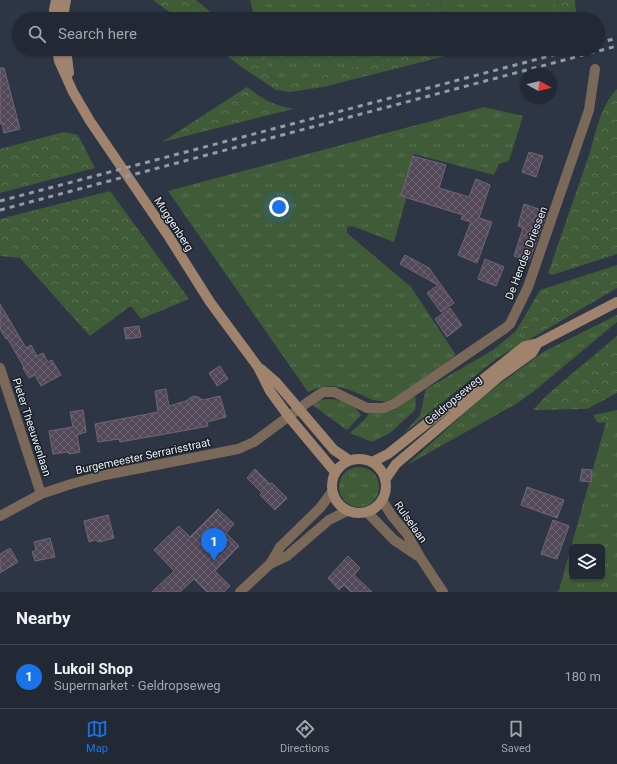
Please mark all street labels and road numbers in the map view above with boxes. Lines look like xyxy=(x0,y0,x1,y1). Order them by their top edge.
street label: Muggenberg xyxy=(151,195,196,254)
street label: De Hendse Driessen xyxy=(503,205,550,302)
street label: Geldropseweg xyxy=(422,373,484,428)
street label: Pieter Theeuwenlaan xyxy=(10,376,54,478)
street label: Burgemeester Serrarisstraat xyxy=(75,436,212,477)
street label: Rulselaan xyxy=(392,499,430,546)

